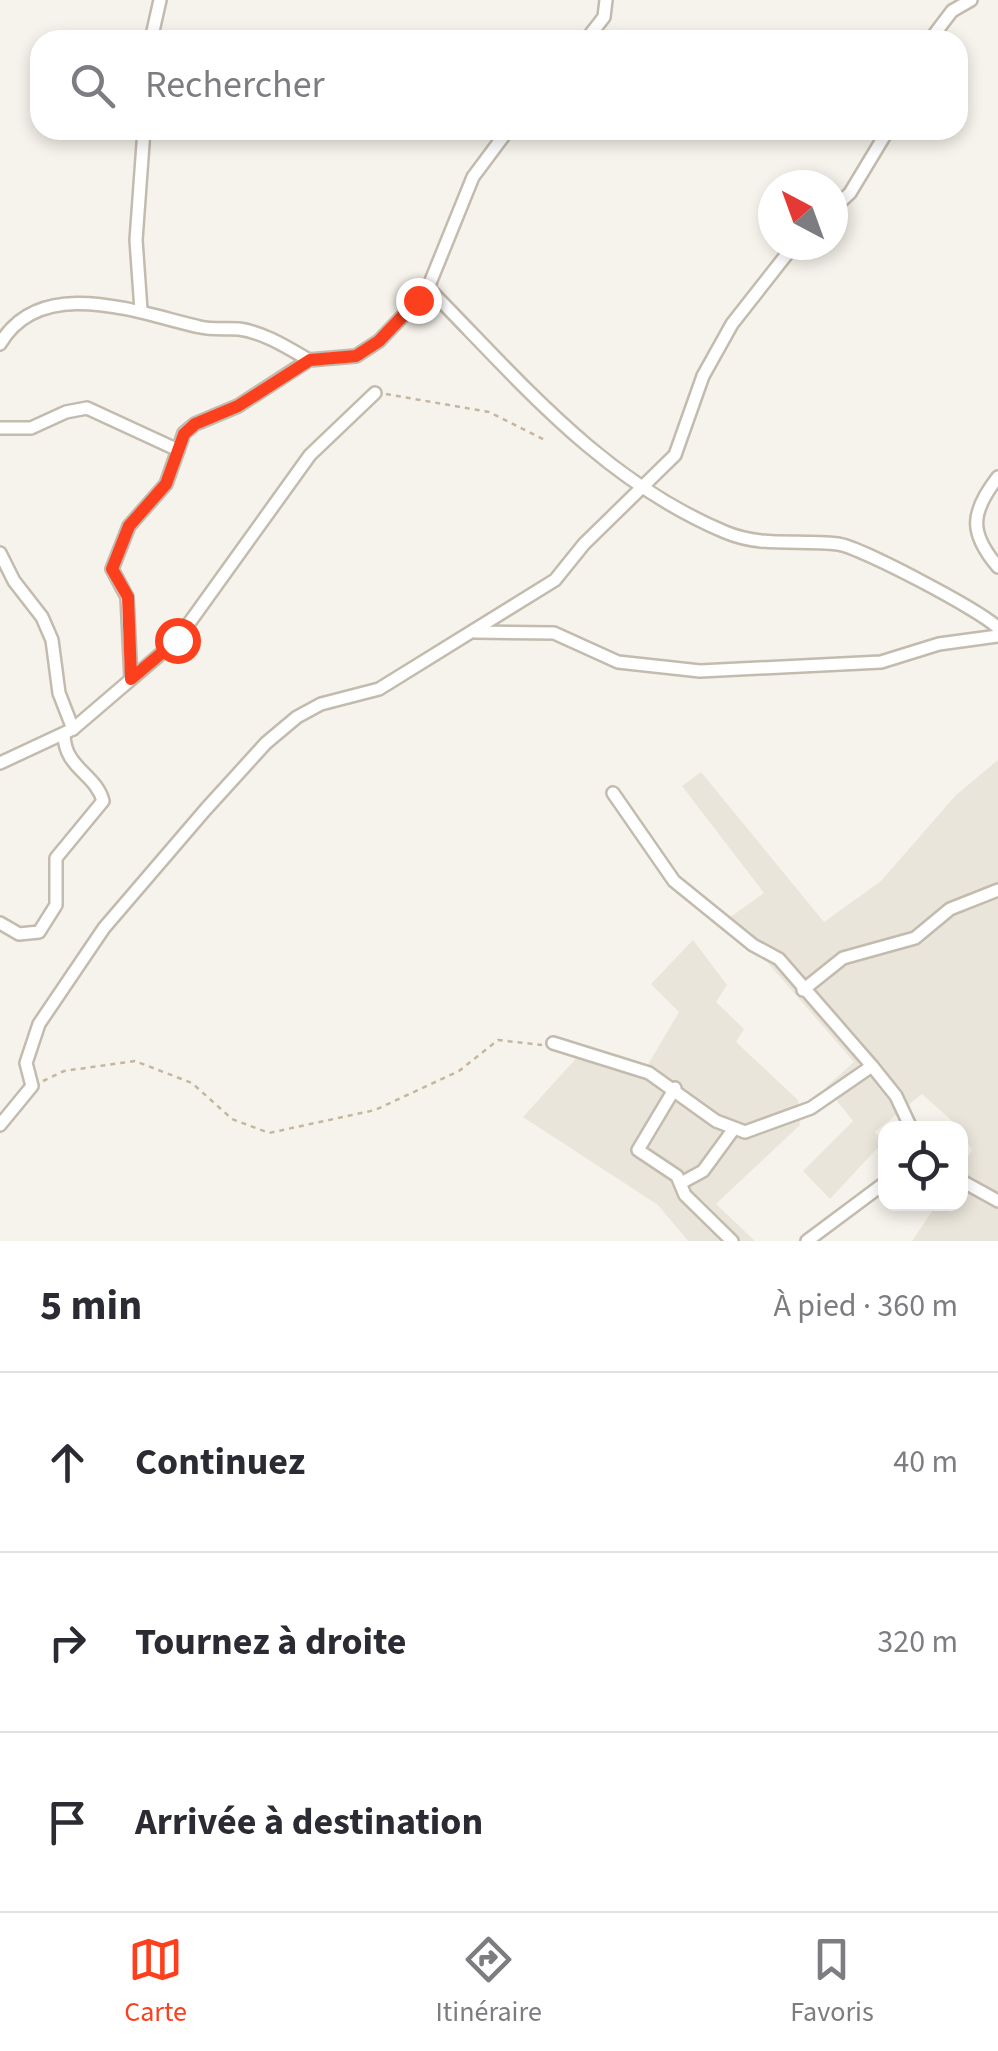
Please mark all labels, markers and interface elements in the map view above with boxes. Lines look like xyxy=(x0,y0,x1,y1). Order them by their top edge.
search box xyxy=(30,30,968,140)
icon: search xyxy=(65,58,120,113)
text: Rechercher xyxy=(145,58,325,112)
north arrow xyxy=(758,170,848,260)
route end xyxy=(396,278,442,324)
route start xyxy=(155,618,201,664)
map controls xyxy=(878,1121,968,1211)
button: locate xyxy=(878,1121,968,1211)
text: 5 min xyxy=(40,1276,142,1336)
text: À pied · 360 m xyxy=(774,1283,958,1329)
icon: ahead xyxy=(40,1435,95,1490)
text: Continuez xyxy=(135,1435,305,1489)
text: 40 m xyxy=(893,1439,958,1485)
icon: right xyxy=(40,1615,95,1670)
text: Tournez à droite xyxy=(135,1615,407,1669)
text: 320 m xyxy=(877,1619,958,1665)
icon: arrive xyxy=(40,1795,95,1850)
text: Arrivée à destination xyxy=(135,1795,483,1849)
tab: Carte xyxy=(124,1932,187,2032)
tab: Itinéraire xyxy=(435,1932,542,2032)
tab: Favoris xyxy=(790,1932,874,2032)

